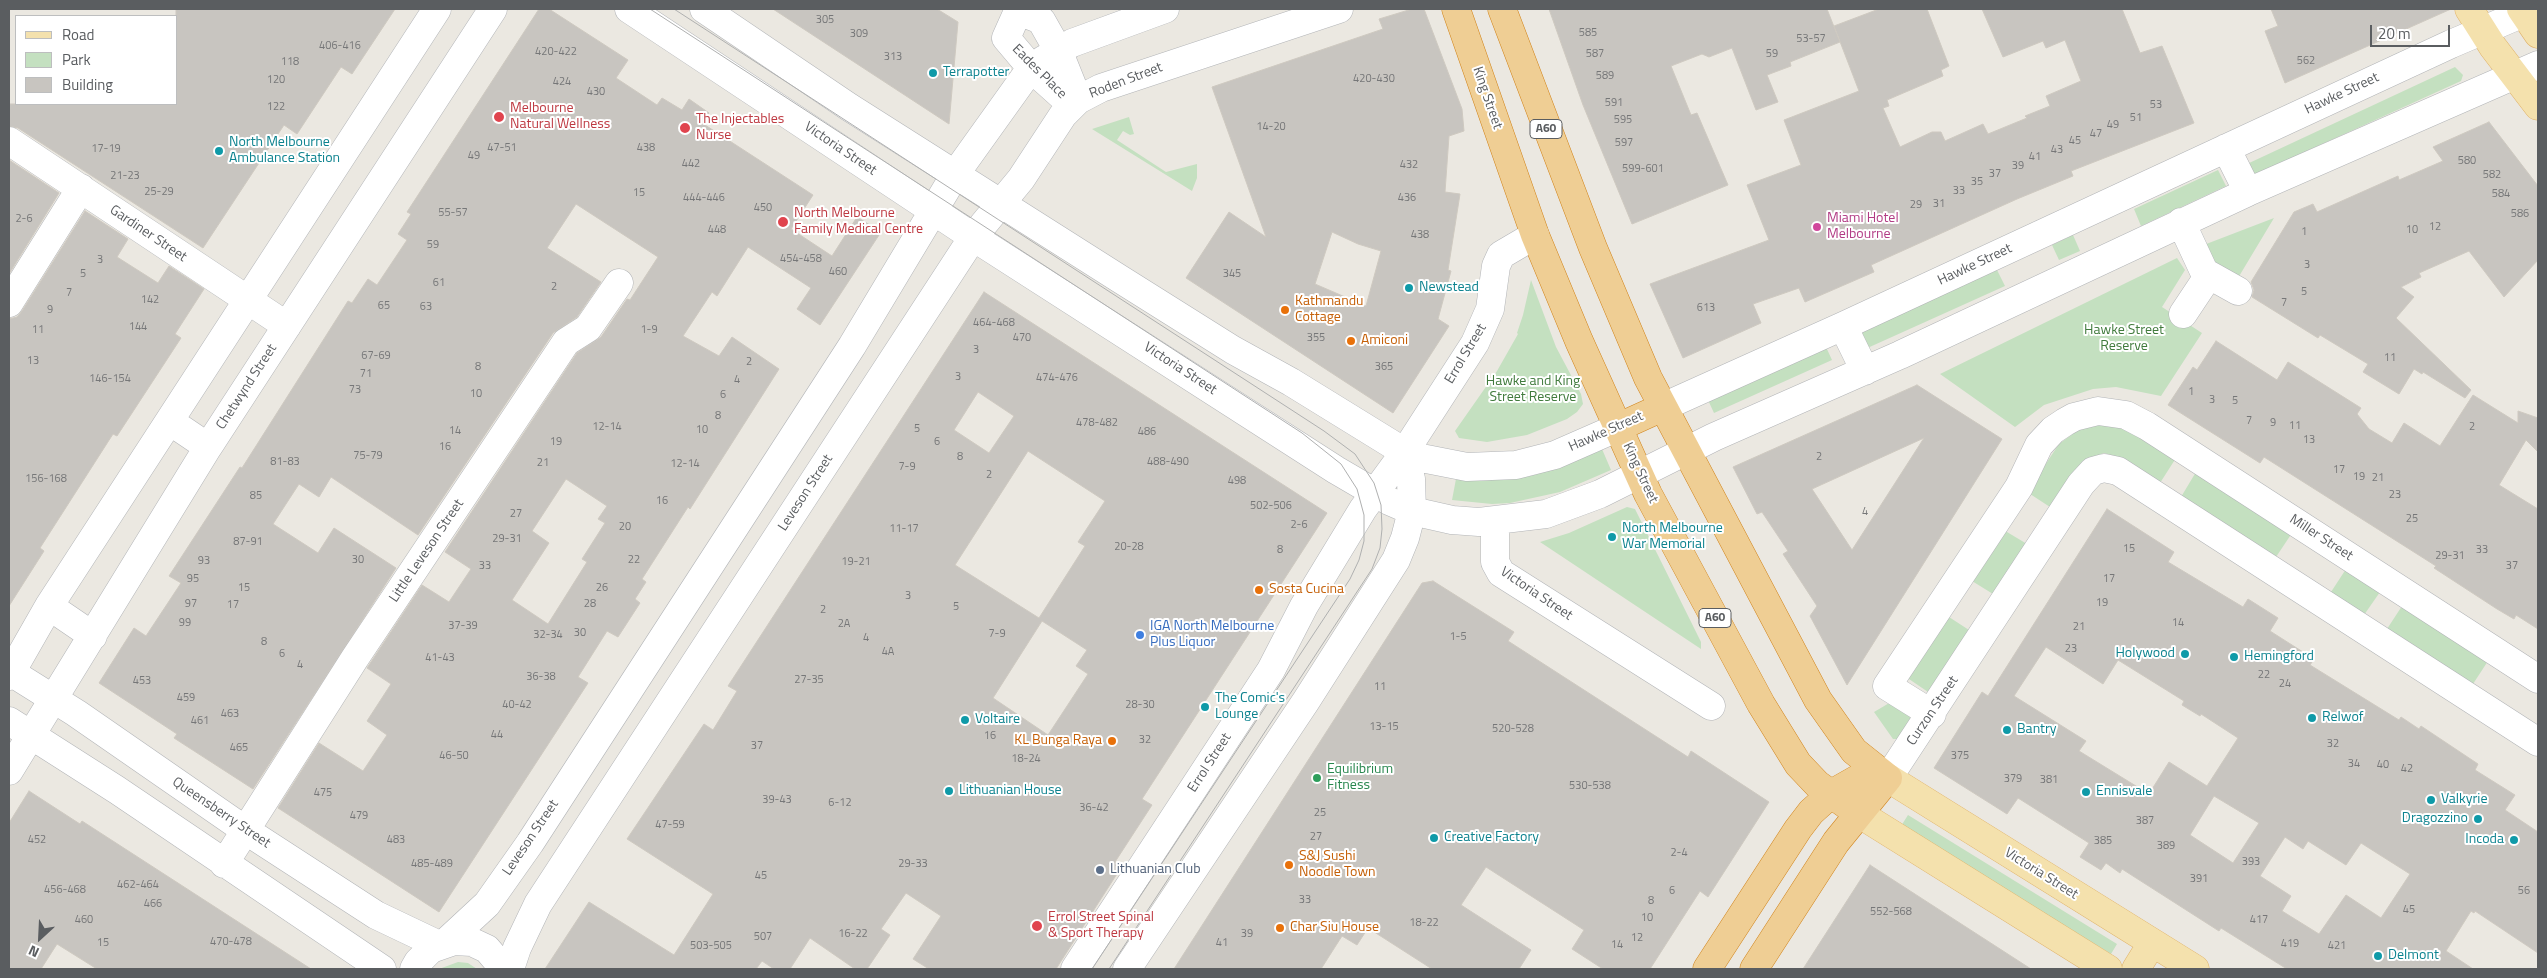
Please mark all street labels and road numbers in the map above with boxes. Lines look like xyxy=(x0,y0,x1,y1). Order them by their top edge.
street label: Eades Place xyxy=(1008,41,1070,103)
street label: Roden Street xyxy=(1087,59,1165,103)
street label: King Street xyxy=(1468,65,1506,131)
street label: Hawke Street xyxy=(2302,70,2382,118)
street label: Victoria Street xyxy=(801,119,879,179)
road number: A60 xyxy=(1530,120,1562,138)
street label: Gardiner Street xyxy=(106,202,190,266)
street label: Hawke Street xyxy=(1935,241,2015,289)
street label: Errol Street xyxy=(1442,321,1490,387)
street label: Victoria Street xyxy=(1140,339,1220,399)
street label: Chetwynd Street xyxy=(213,341,281,433)
street label: Hawke Street xyxy=(1566,408,1646,456)
street label: King Street xyxy=(1619,440,1661,506)
street label: Leveson Street xyxy=(775,452,837,534)
street label: Little Leveson Street xyxy=(386,496,468,606)
street label: Miller Street xyxy=(2286,511,2356,565)
street label: Victoria Street xyxy=(1497,564,1575,624)
road number: A60 xyxy=(1699,608,1731,628)
street label: Curzon Street xyxy=(1904,673,1962,749)
street label: Errol Street xyxy=(1185,730,1235,796)
street label: Queensberry Street xyxy=(169,774,273,852)
street label: Leveson Street xyxy=(499,797,563,879)
street label: Victoria Street xyxy=(2001,845,2081,903)

